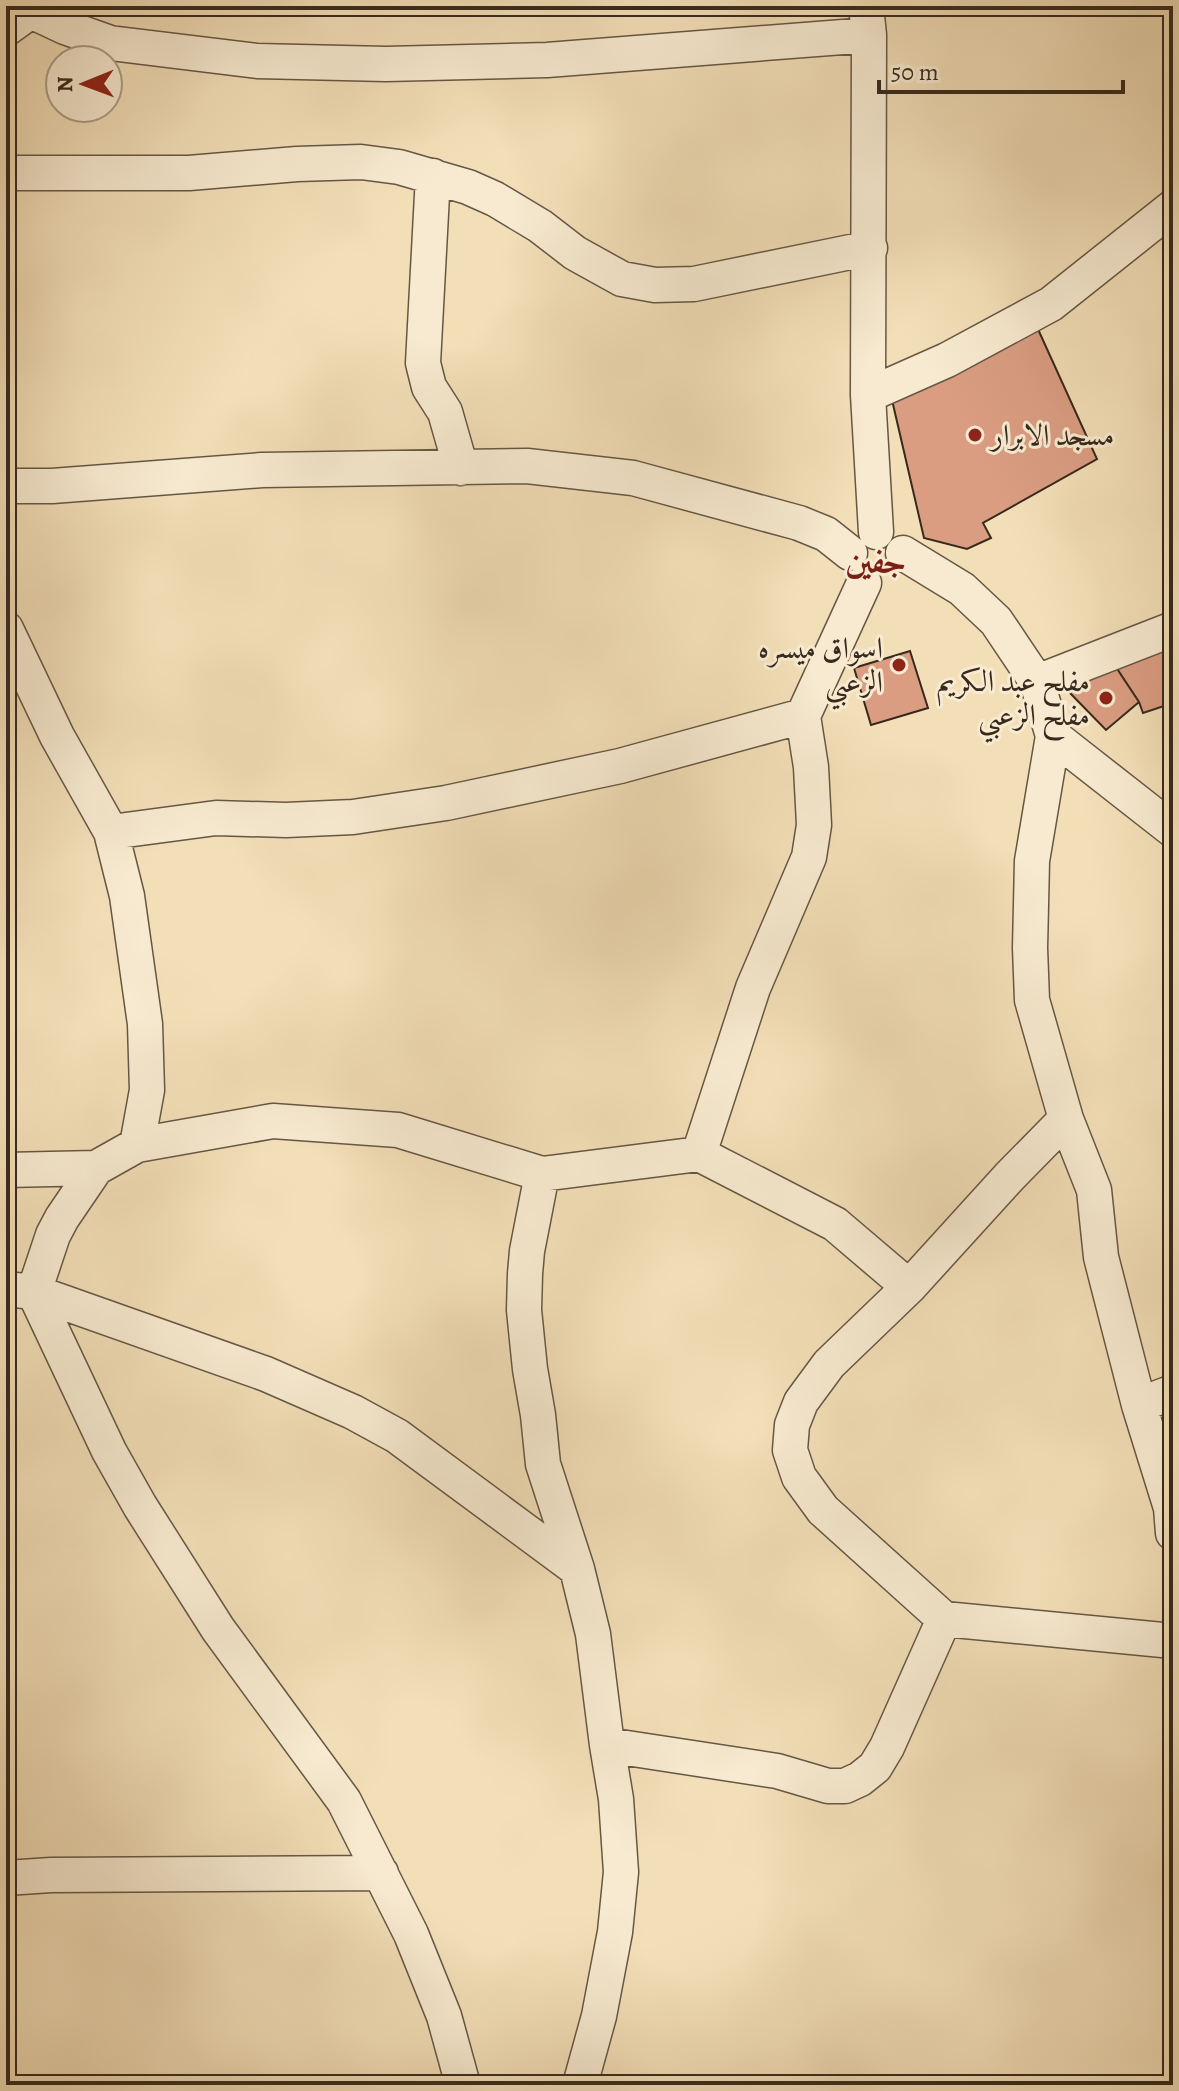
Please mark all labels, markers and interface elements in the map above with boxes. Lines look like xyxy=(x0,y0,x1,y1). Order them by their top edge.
north arrow xyxy=(44,44,124,124)
scale bar xyxy=(879,44,1123,94)
text: 50 m xyxy=(891,56,939,88)
text: N xyxy=(50,76,80,93)
place label: مسجد الابرار xyxy=(988,415,1114,455)
marker: مسجد الابرار xyxy=(966,426,984,444)
district label: جفين xyxy=(846,537,906,584)
place label: اسواق ميسره الزعبي xyxy=(758,628,883,710)
marker: اسواق ميسره الزعبي xyxy=(890,656,908,674)
place label: مفلح عبد الكريم مفلح الزعبي xyxy=(937,661,1090,743)
marker: مفلح عبد الكريم مفلح الزعبي xyxy=(1097,689,1115,707)

